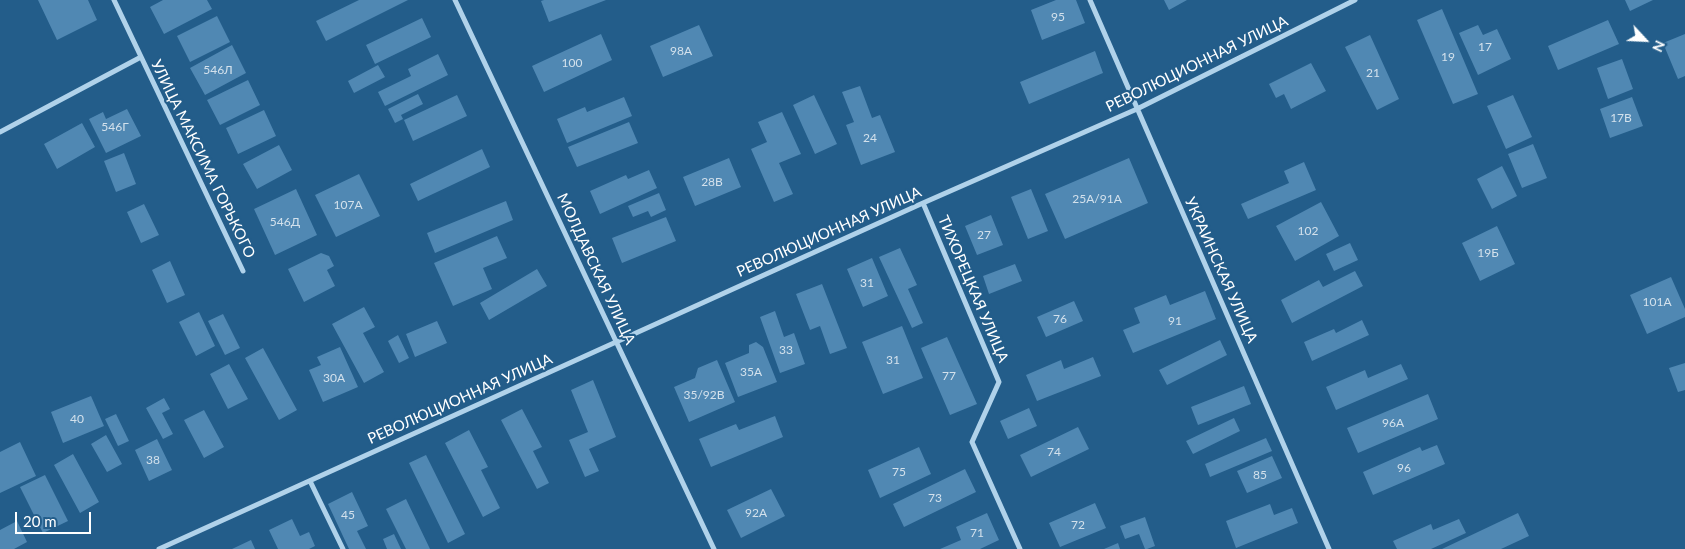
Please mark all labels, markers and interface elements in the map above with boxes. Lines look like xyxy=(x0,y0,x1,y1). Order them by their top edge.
house number: 95 xyxy=(1051,10,1065,24)
street label: РЕВОЛЮЦИОННАЯ УЛИЦА xyxy=(1103,12,1291,116)
north arrow xyxy=(1620,15,1670,65)
text: N xyxy=(1649,38,1669,55)
house number: 17 xyxy=(1478,40,1492,54)
house number: 98А xyxy=(670,44,692,58)
house number: 19 xyxy=(1441,50,1455,64)
house number: 100 xyxy=(562,56,582,70)
street label: УЛИЦА МАКСИМА ГОРЬКОГО xyxy=(147,57,259,261)
house number: 546Л xyxy=(203,63,233,77)
house number: 21 xyxy=(1366,66,1380,80)
house number: 17В xyxy=(1610,111,1632,125)
house number: 546Г xyxy=(101,120,129,134)
house number: 24 xyxy=(863,131,877,145)
house number: 28В xyxy=(701,175,723,189)
street label: РЕВОЛЮЦИОННАЯ УЛИЦА xyxy=(734,183,924,281)
street label: МОЛДАВСКАЯ УЛИЦА xyxy=(553,190,639,348)
house number: 25А/91А xyxy=(1072,192,1122,206)
street label: УКРАИНСКАЯ УЛИЦА xyxy=(1181,194,1261,346)
house number: 107А xyxy=(334,198,362,212)
street label: ТИХОРЕЦКАЯ УЛИЦА xyxy=(934,213,1012,365)
house number: 546Д xyxy=(270,215,300,229)
house number: 102 xyxy=(1298,224,1318,238)
house number: 27 xyxy=(977,228,991,242)
house number: 19Б xyxy=(1477,246,1499,260)
house number: 31 xyxy=(860,276,874,290)
house number: 101А xyxy=(1643,295,1671,309)
house number: 76 xyxy=(1053,312,1067,326)
house number: 91 xyxy=(1168,314,1182,328)
house number: 33 xyxy=(779,343,793,357)
street label: РЕВОЛЮЦИОННАЯ УЛИЦА xyxy=(365,350,555,448)
house number: 31 xyxy=(886,353,900,367)
house number: 35А xyxy=(740,365,762,379)
house number: 77 xyxy=(942,369,956,383)
house number: 30А xyxy=(323,371,345,385)
house number: 35/92В xyxy=(683,388,725,402)
house number: 40 xyxy=(70,412,84,426)
house number: 96А xyxy=(1382,416,1404,430)
house number: 74 xyxy=(1047,445,1061,459)
house number: 38 xyxy=(146,453,160,467)
house number: 96 xyxy=(1397,461,1411,475)
house number: 75 xyxy=(892,465,906,479)
house number: 85 xyxy=(1253,468,1267,482)
house number: 73 xyxy=(928,491,942,505)
scale bar xyxy=(18,502,94,534)
house number: 92А xyxy=(745,506,767,520)
house number: 45 xyxy=(341,508,355,522)
text: 20 m xyxy=(23,512,57,530)
house number: 72 xyxy=(1071,518,1085,532)
house number: 71 xyxy=(970,526,984,540)

